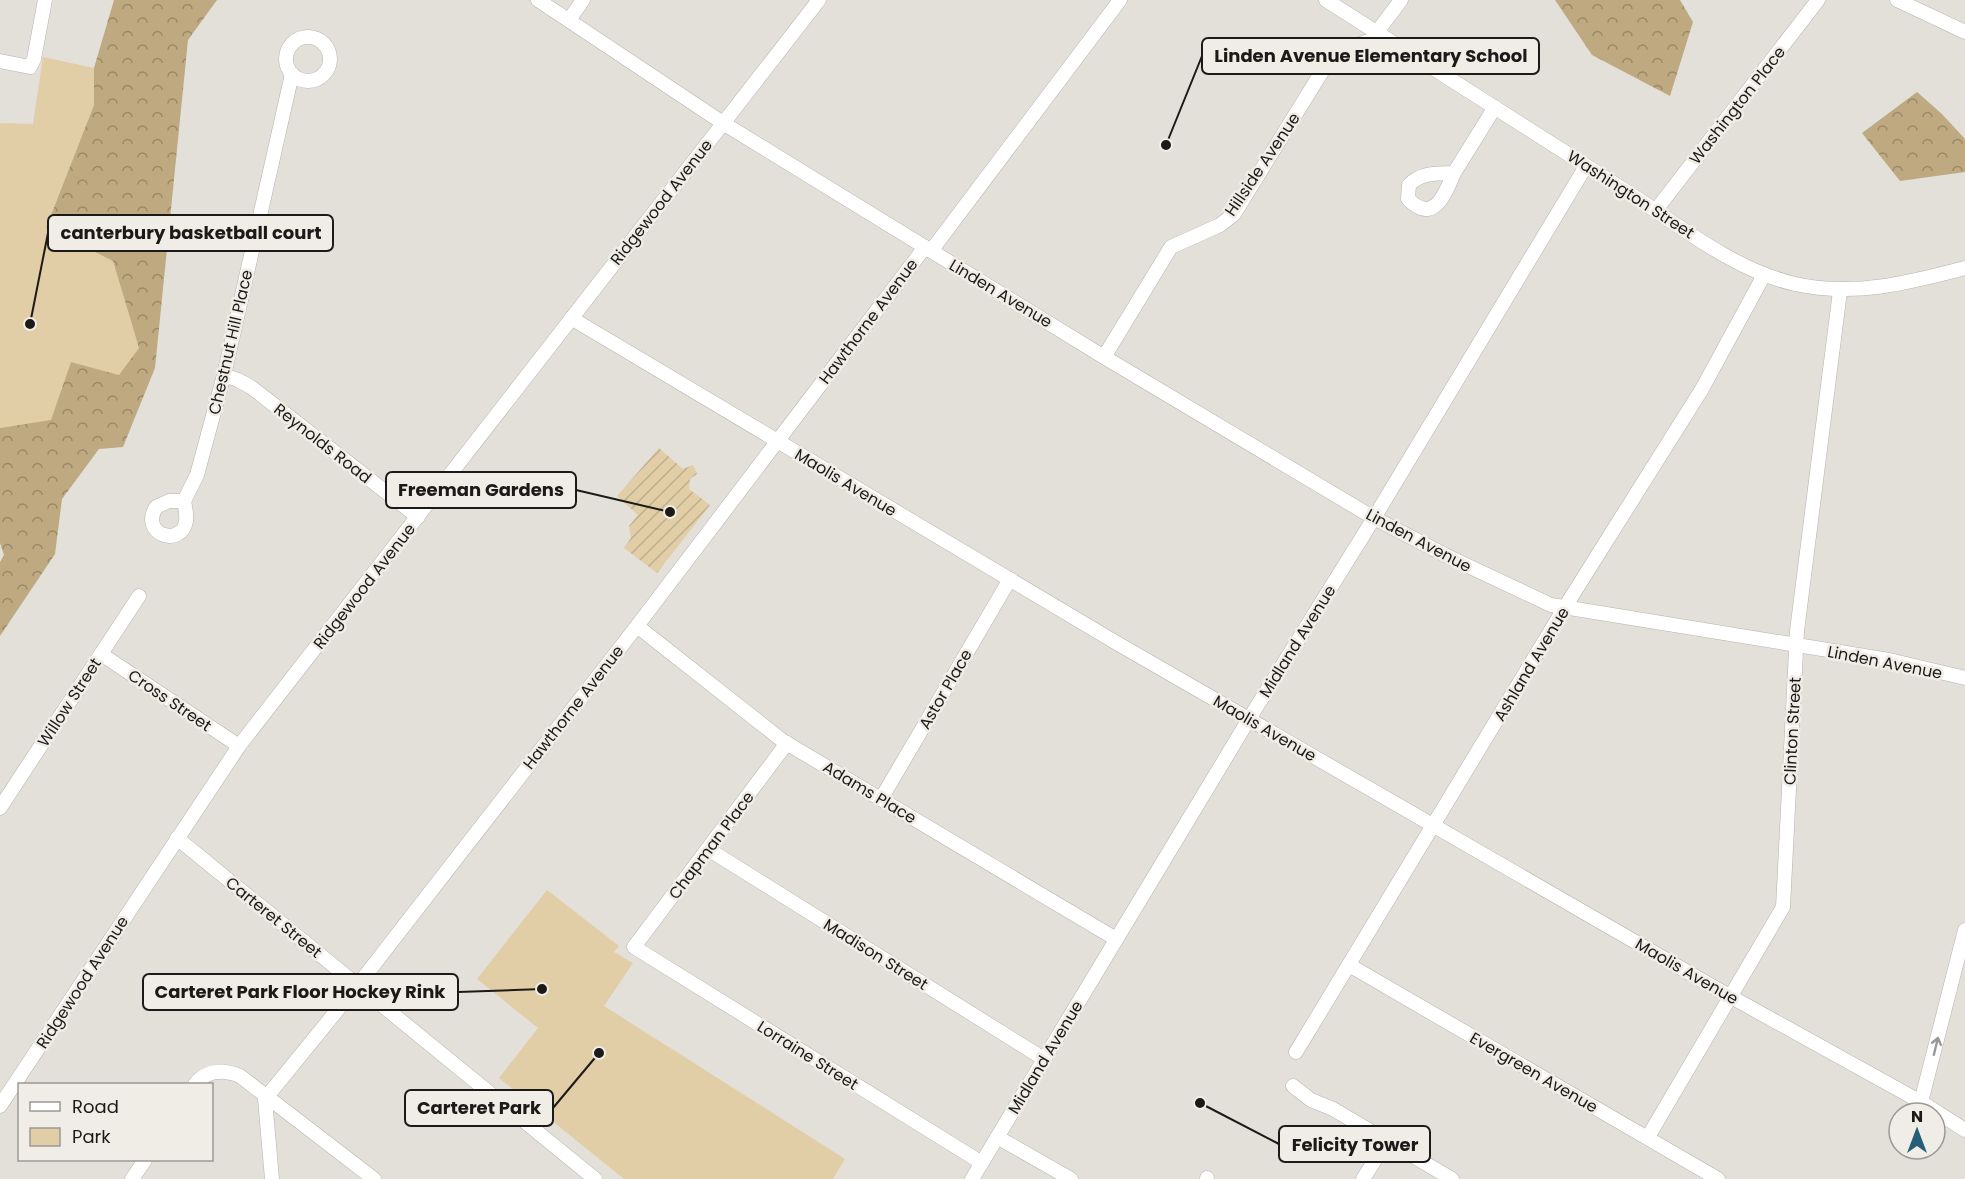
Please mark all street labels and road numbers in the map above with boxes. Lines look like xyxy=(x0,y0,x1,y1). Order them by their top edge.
street label: Washington Place xyxy=(1684,41,1791,169)
street label: Hillside Avenue xyxy=(1219,108,1306,221)
street label: Ridgewood Avenue xyxy=(605,134,718,270)
street label: Washington Street xyxy=(1563,145,1699,244)
street label: Hawthorne Avenue xyxy=(814,254,923,389)
street label: Linden Avenue xyxy=(945,254,1057,333)
street label: Chestnut Hill Place xyxy=(203,267,258,417)
street label: Reynolds Road xyxy=(269,398,376,489)
street label: Maolis Avenue xyxy=(790,443,901,522)
street label: Linden Avenue xyxy=(1362,503,1476,578)
street label: Ridgewood Avenue xyxy=(308,518,421,654)
street label: Midland Avenue xyxy=(1254,581,1341,702)
street label: Ashland Avenue xyxy=(1488,603,1575,726)
street label: Hawthorne Avenue xyxy=(518,640,629,774)
street label: Linden Avenue xyxy=(1826,640,1944,685)
street label: Astor Place xyxy=(913,645,978,734)
street label: Willow Street xyxy=(32,653,107,751)
street label: Cross Street xyxy=(123,664,216,737)
street label: Clinton Street xyxy=(1778,676,1807,785)
street label: Maolis Avenue xyxy=(1209,690,1321,767)
street label: Adams Place xyxy=(819,755,921,829)
street label: Chapman Place xyxy=(663,787,760,904)
street label: Carteret Street xyxy=(221,871,327,963)
street label: Ridgewood Avenue xyxy=(31,911,134,1053)
street label: Madison Street xyxy=(819,913,933,996)
street label: Maolis Avenue xyxy=(1631,933,1743,1010)
street label: Midland Avenue xyxy=(1002,996,1088,1118)
street label: Lorraine Street xyxy=(753,1015,863,1096)
street label: Evergreen Avenue xyxy=(1466,1026,1602,1119)

